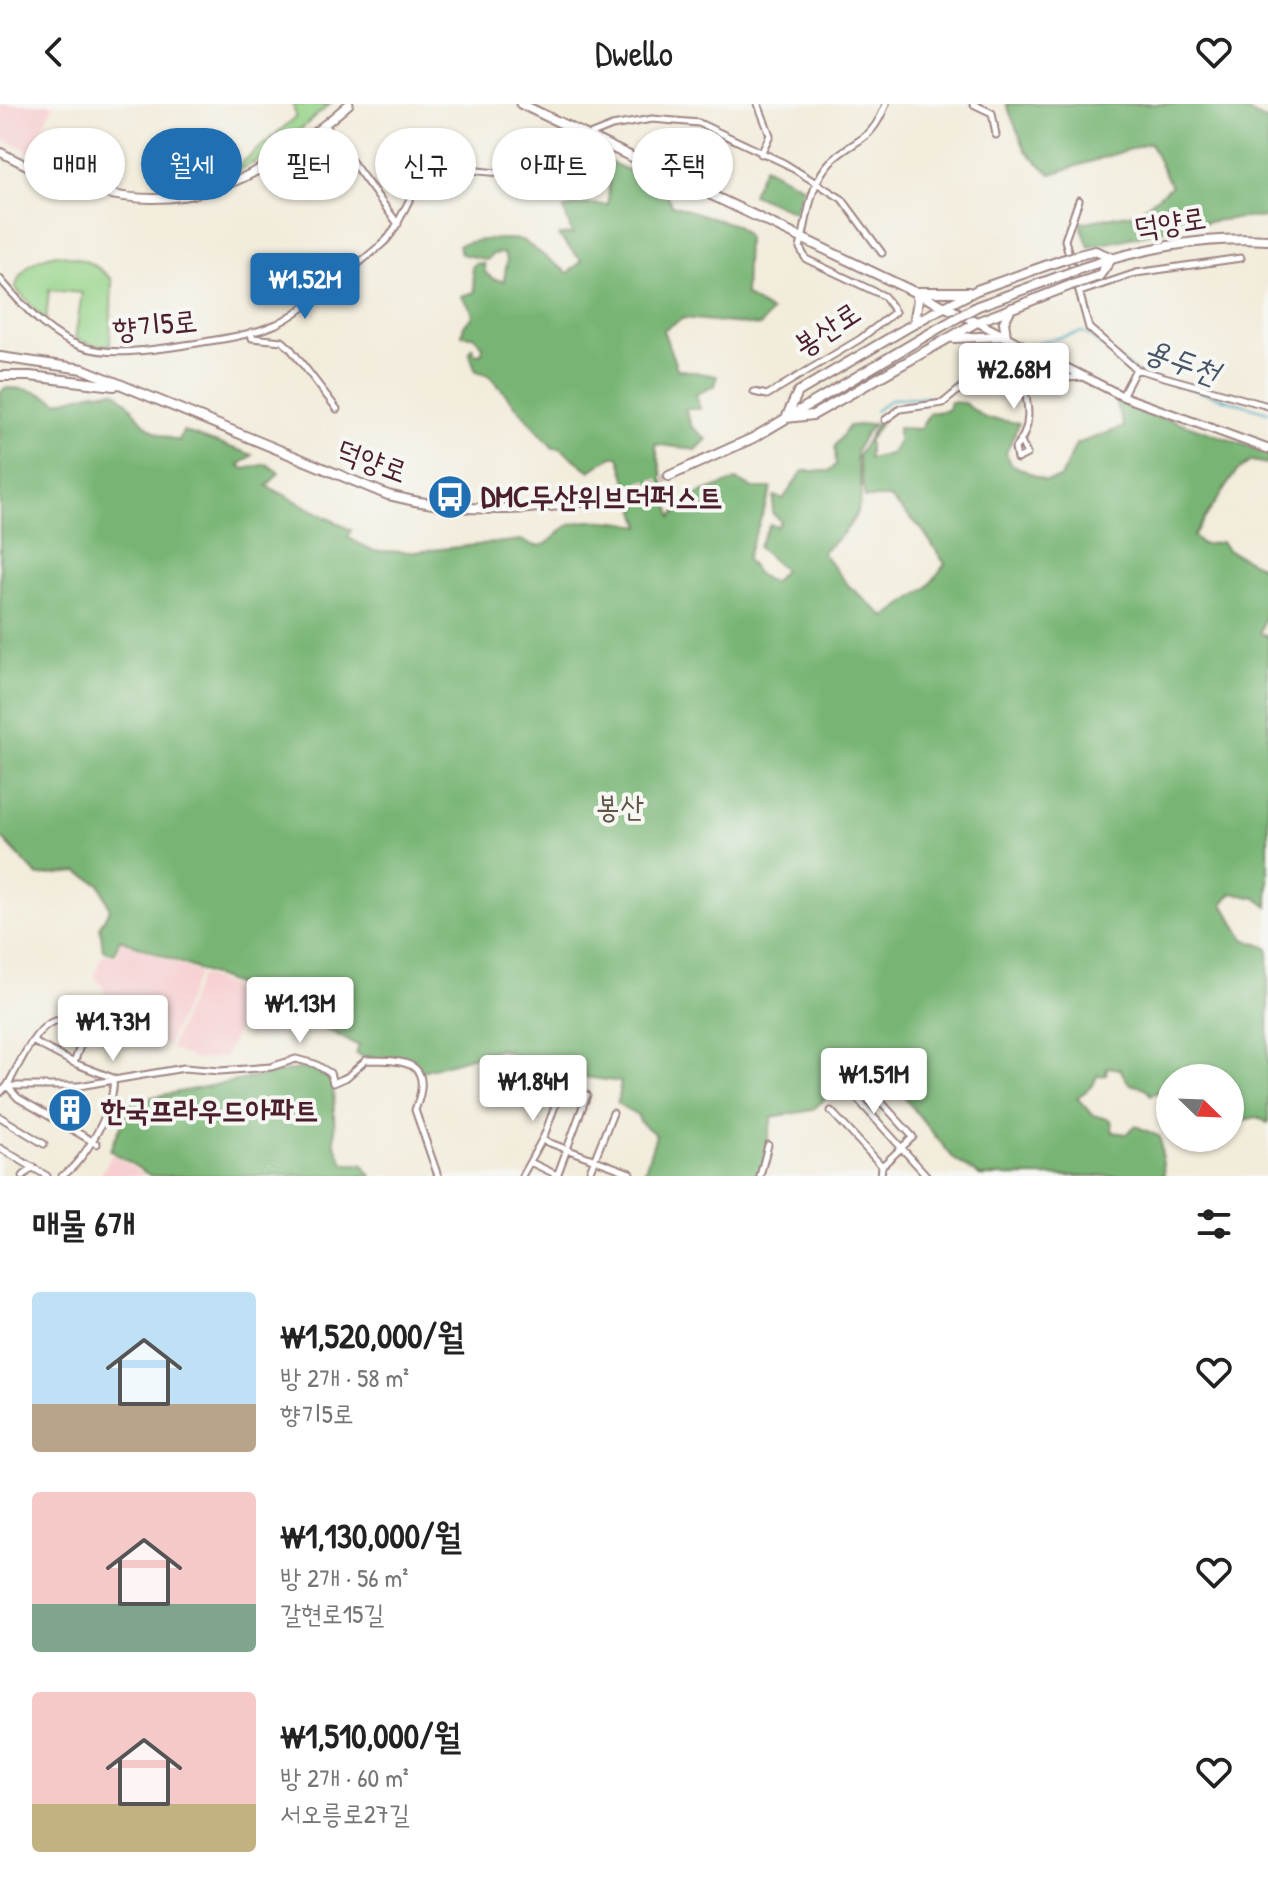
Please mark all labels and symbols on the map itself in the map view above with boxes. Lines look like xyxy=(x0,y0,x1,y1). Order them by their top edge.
street label: 덕양로 xyxy=(1131,197,1209,247)
pin: ₩1.52M xyxy=(240,253,370,321)
street label: 봉산로 xyxy=(785,292,868,365)
street label: 향기5로 xyxy=(110,300,199,348)
water label: 용두천 xyxy=(1139,327,1229,395)
pin: ₩2.68M xyxy=(949,343,1079,411)
street label: 덕양로 xyxy=(331,429,413,491)
bus stop icon: DMC두산위브더퍼스트 xyxy=(426,473,474,521)
place label: DMC두산위브더퍼스트 xyxy=(481,476,723,516)
park label: 봉산 xyxy=(596,786,644,826)
pin: ₩1.13M xyxy=(235,977,365,1045)
pin: ₩1.73M xyxy=(48,995,178,1063)
pin: ₩1.51M xyxy=(809,1048,939,1116)
pin: ₩1.84M xyxy=(468,1055,598,1123)
north arrow xyxy=(1156,1064,1244,1152)
building icon: 한국프라우드아파트 xyxy=(46,1086,94,1134)
place label: 한국프라우드아파트 xyxy=(100,1089,318,1129)

